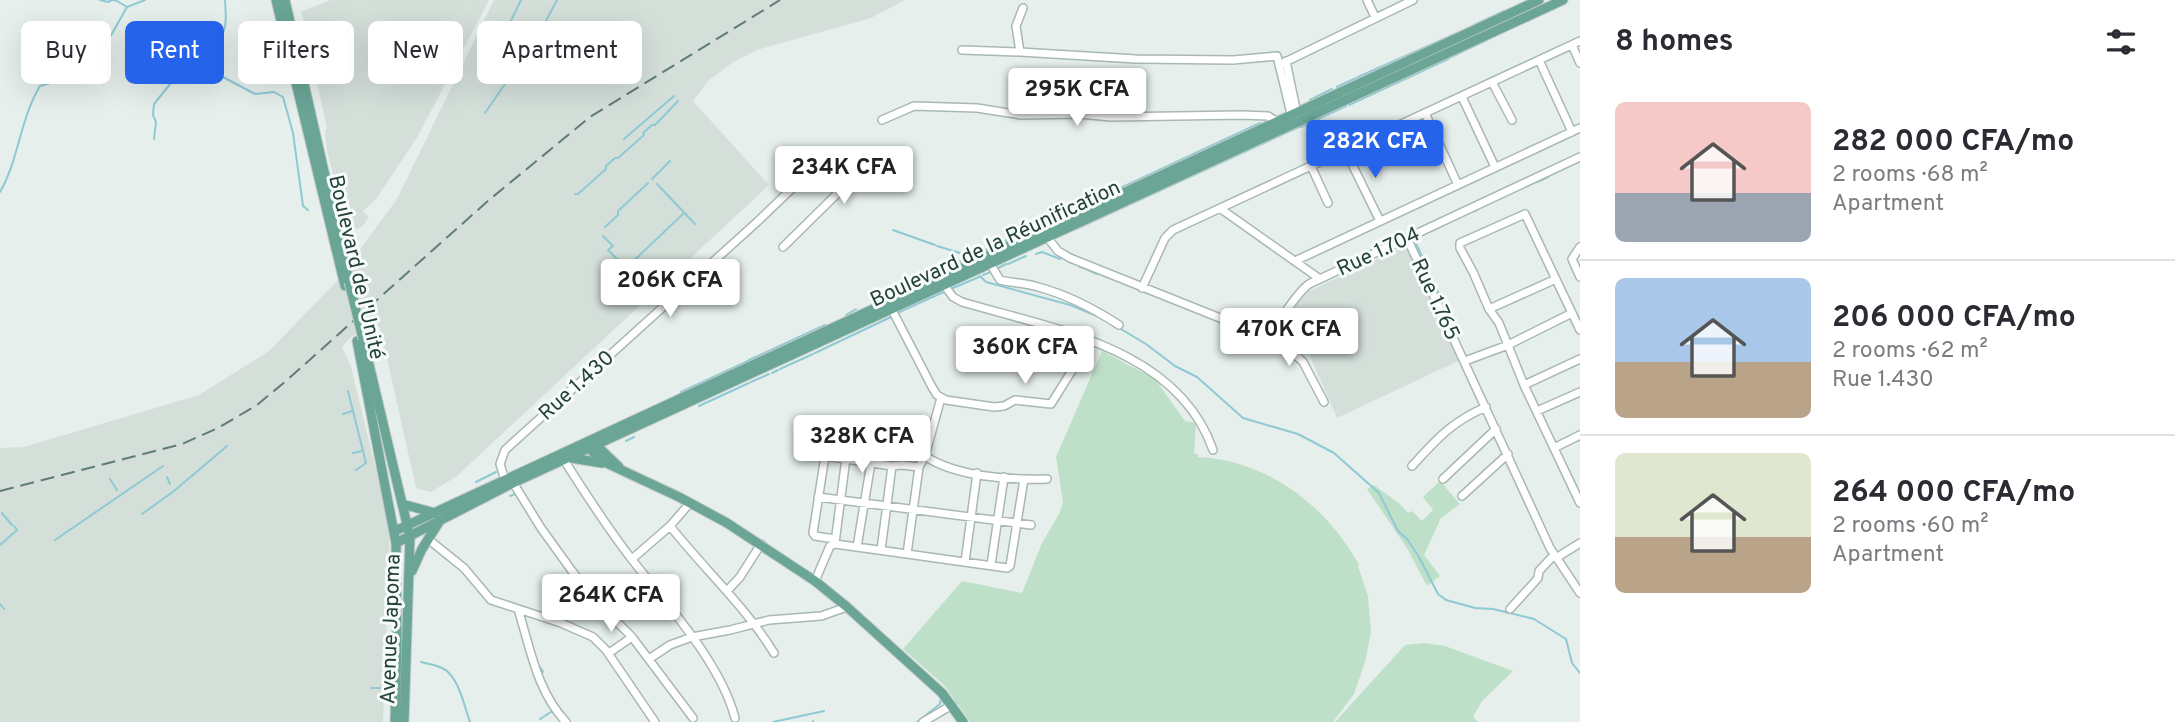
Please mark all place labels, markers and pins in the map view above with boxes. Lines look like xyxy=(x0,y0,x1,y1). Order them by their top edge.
pin: 295K CFA xyxy=(1005,68,1149,128)
pin: 282K CFA xyxy=(1303,120,1447,180)
pin: 234K CFA xyxy=(772,146,916,206)
pin: 206K CFA xyxy=(598,260,742,319)
pin: 470K CFA xyxy=(1217,308,1361,368)
pin: 360K CFA xyxy=(953,326,1097,386)
pin: 328K CFA xyxy=(790,416,934,475)
pin: 264K CFA xyxy=(539,574,683,634)

